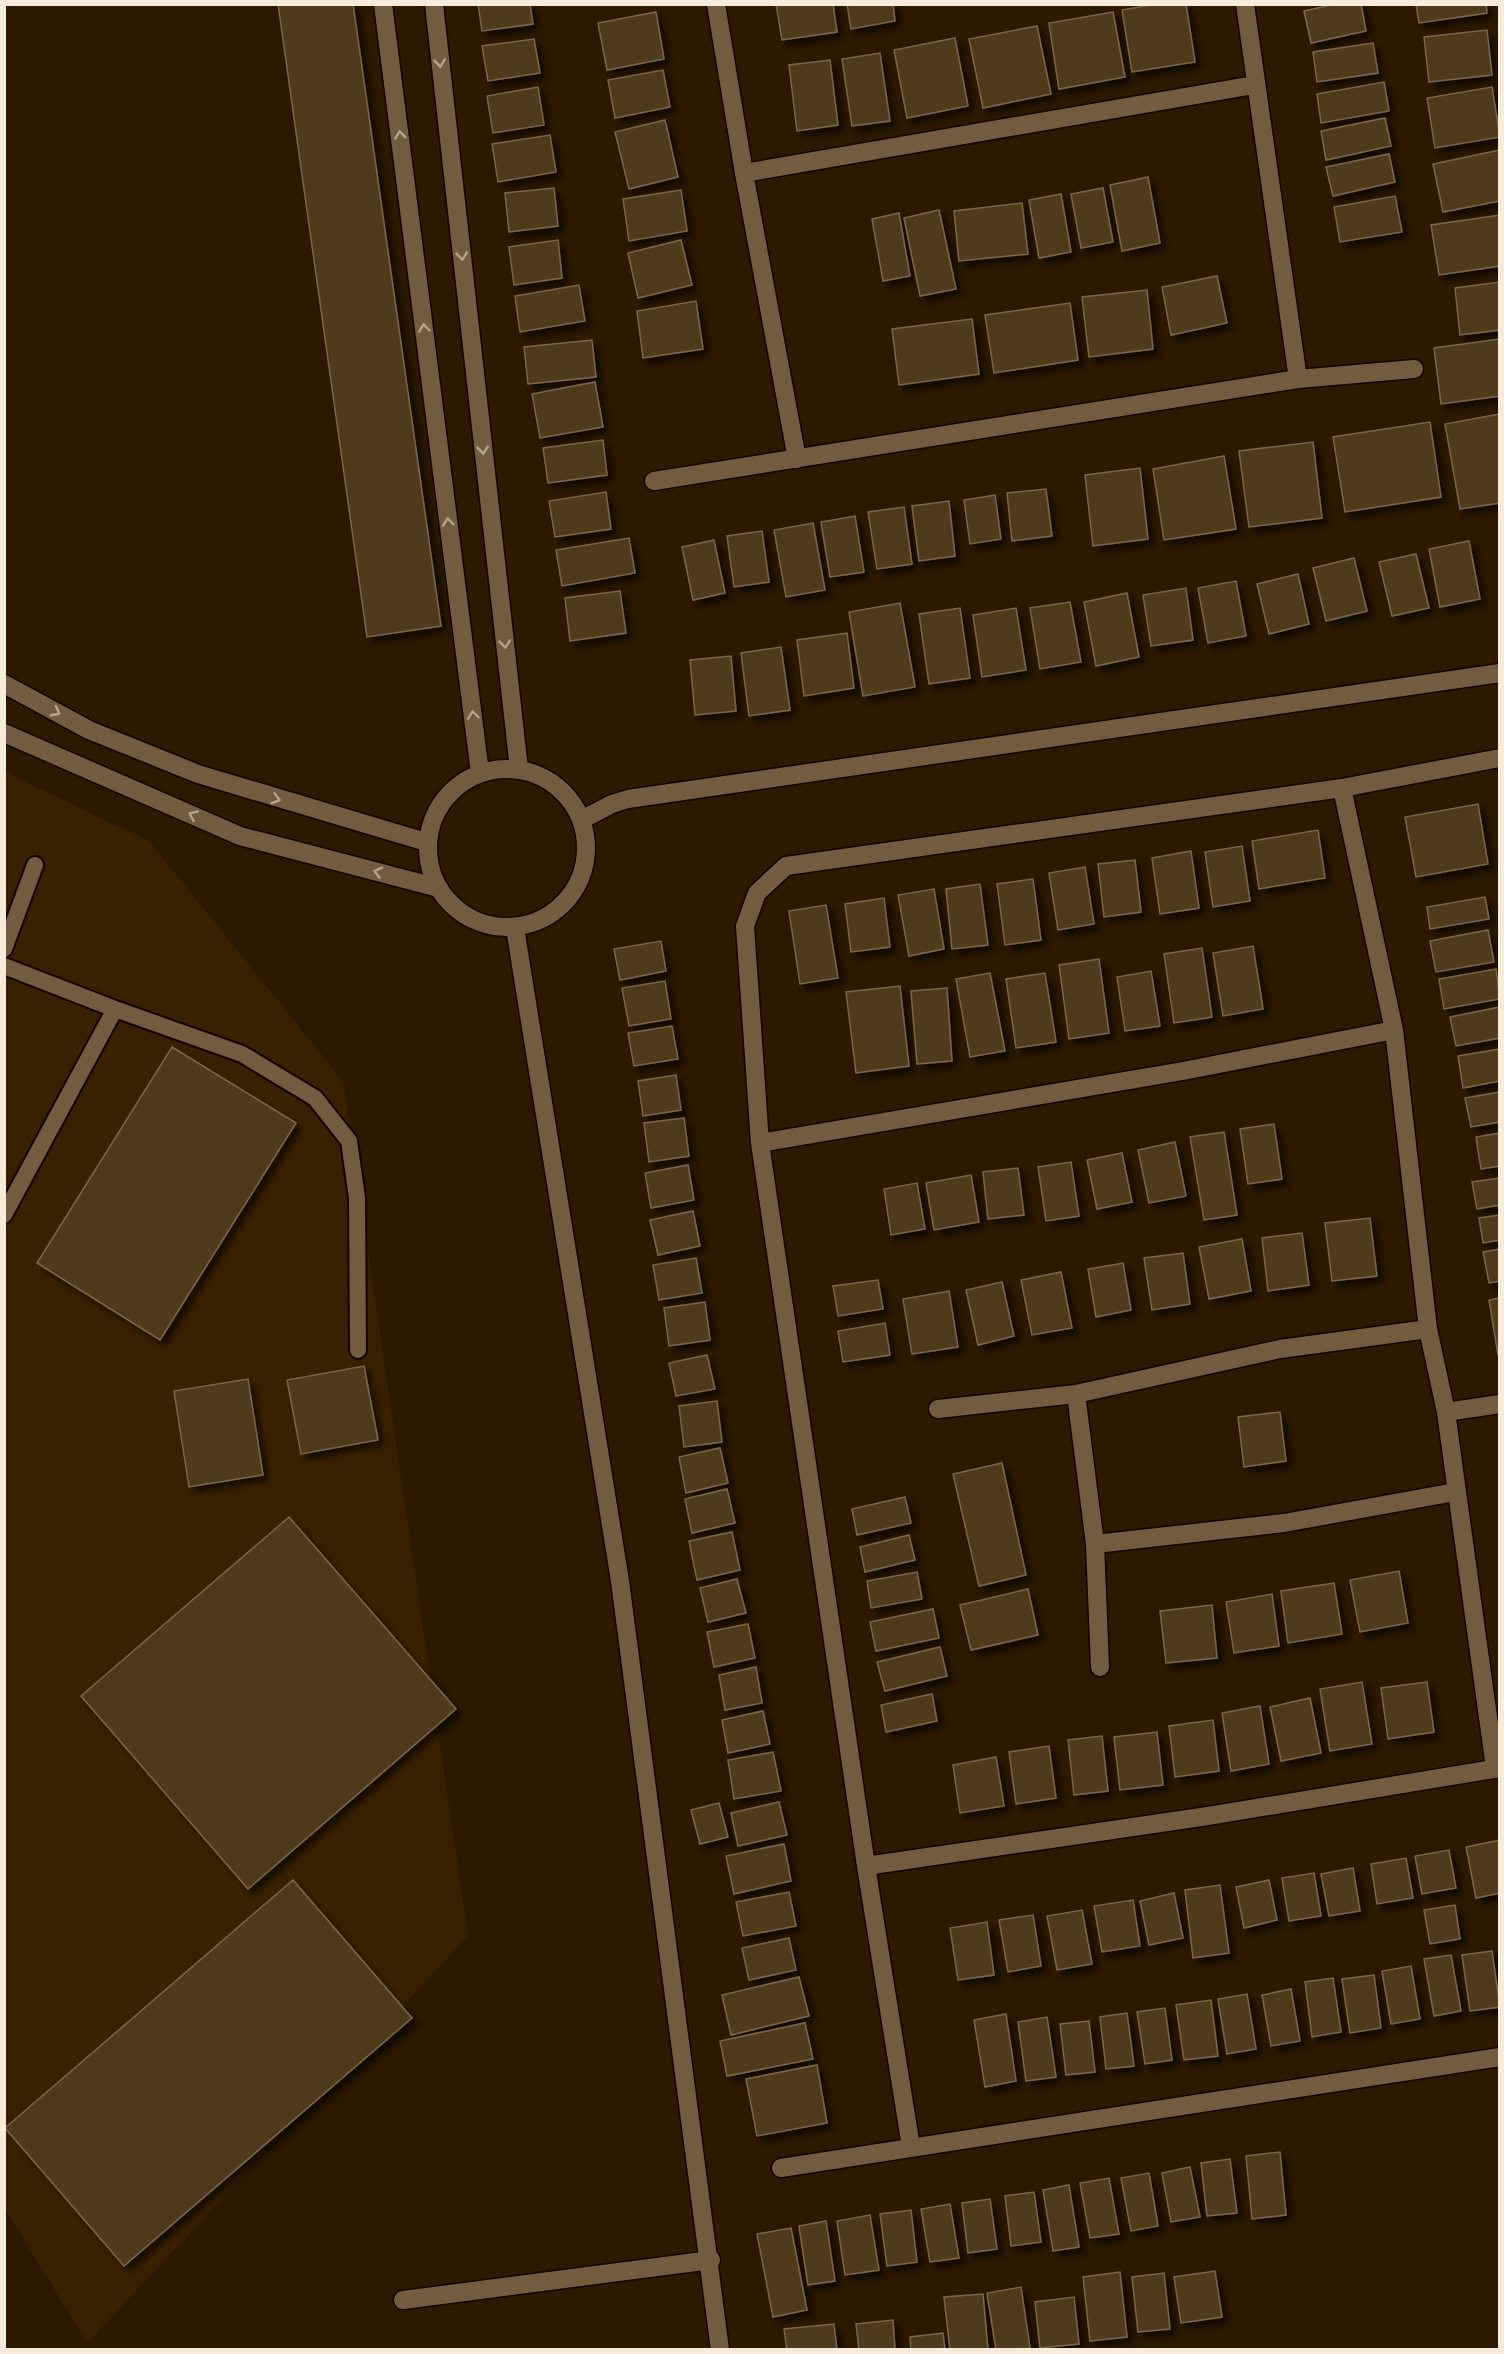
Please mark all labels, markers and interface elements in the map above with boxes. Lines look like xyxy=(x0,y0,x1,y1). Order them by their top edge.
one-way arrow xyxy=(433,58,446,67)
one-way arrow xyxy=(394,130,406,140)
one-way arrow xyxy=(455,252,467,261)
one-way arrow xyxy=(418,324,431,333)
one-way arrow xyxy=(476,446,489,455)
one-way arrow xyxy=(443,517,455,527)
one-way arrow xyxy=(498,639,511,649)
one-way arrow xyxy=(50,705,60,716)
one-way arrow xyxy=(467,711,479,720)
one-way arrow xyxy=(270,792,281,804)
one-way arrow xyxy=(188,810,199,822)
one-way arrow xyxy=(374,867,384,880)

